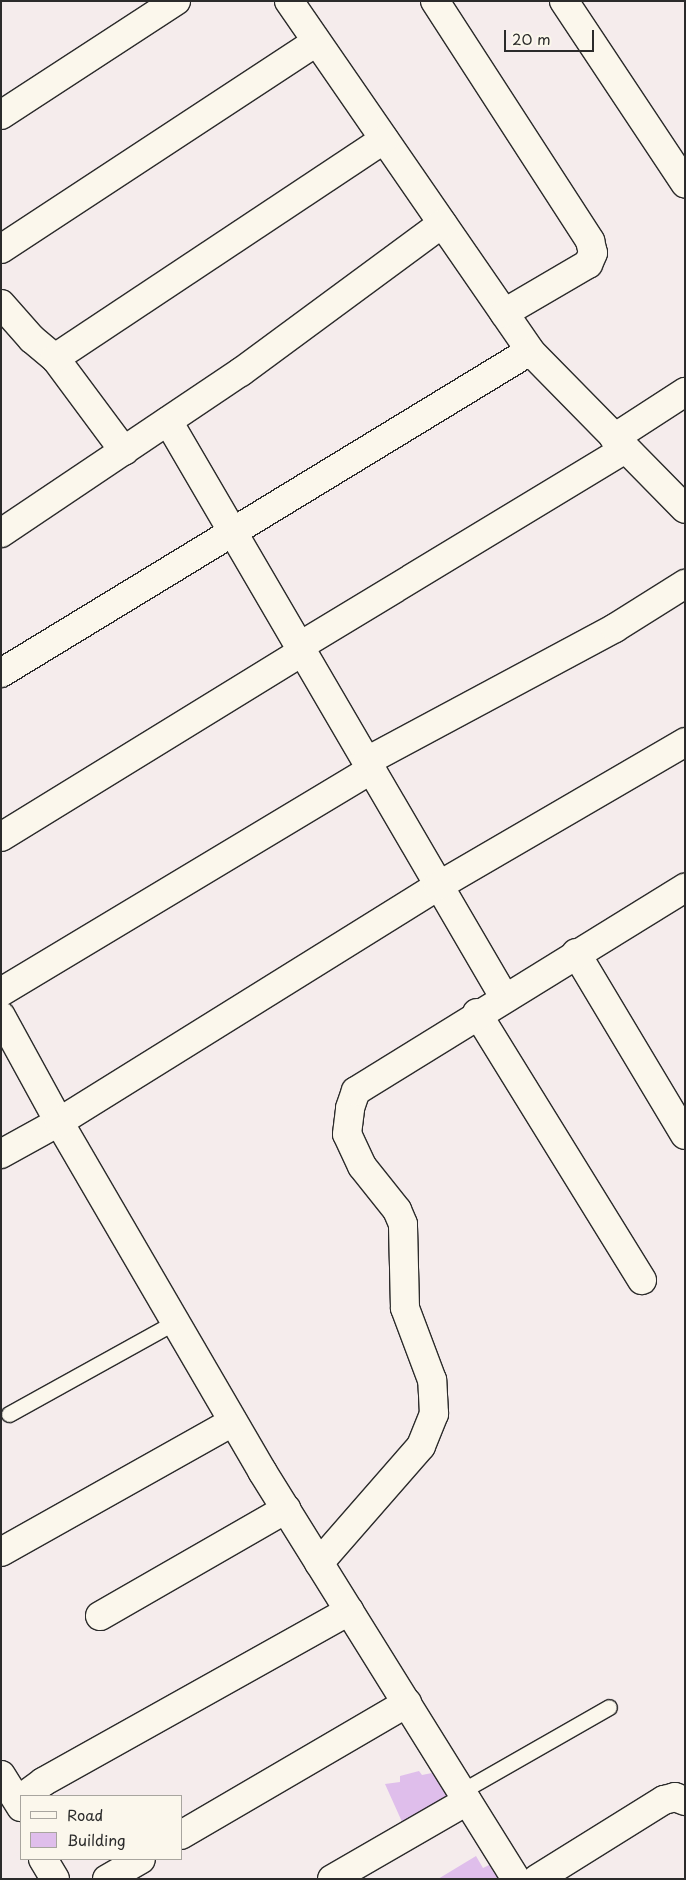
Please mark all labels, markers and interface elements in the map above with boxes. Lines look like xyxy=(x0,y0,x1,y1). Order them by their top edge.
scale bar xyxy=(506,20,596,52)
text: 20 m xyxy=(512,27,551,50)
legend xyxy=(20,1795,182,1860)
text: Road xyxy=(67,1803,103,1826)
text: Building xyxy=(67,1828,126,1851)

